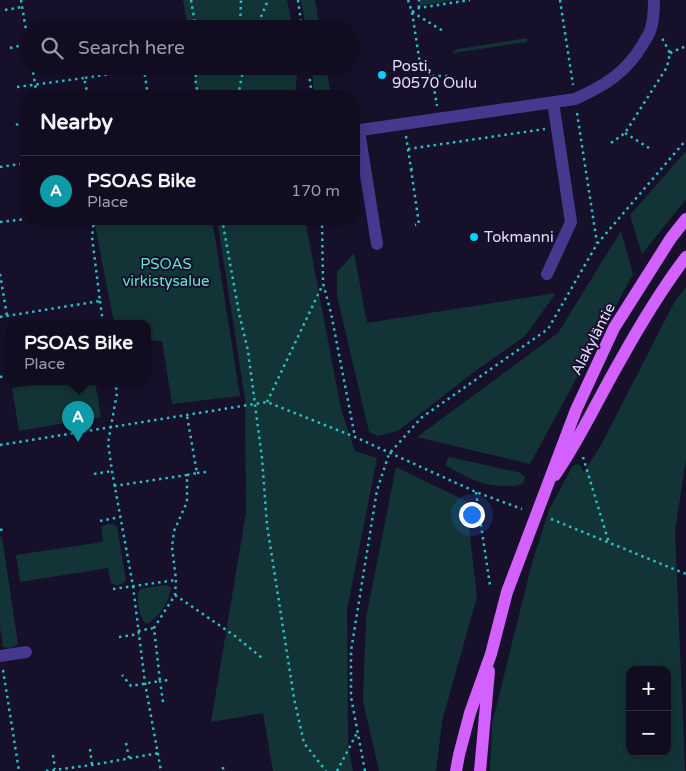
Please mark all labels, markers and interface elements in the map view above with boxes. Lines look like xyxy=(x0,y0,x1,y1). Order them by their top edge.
search box xyxy=(20,20,360,75)
icon: search xyxy=(38,34,66,62)
text: Search here xyxy=(78,37,185,59)
place label: Posti, 90570 Oulu xyxy=(392,57,477,92)
marker: Posti, 90570 Oulu xyxy=(376,69,388,81)
text: Nearby xyxy=(40,110,113,135)
text: PSOAS Bike xyxy=(87,170,196,192)
text: A xyxy=(50,181,62,201)
text: 170 m xyxy=(291,181,340,201)
text: Place xyxy=(87,192,128,212)
place label: Tokmanni xyxy=(484,228,554,246)
marker: Tokmanni xyxy=(468,231,480,243)
park label: PSOAS virkistysalue xyxy=(122,255,210,290)
street label: Alakyläntie xyxy=(567,300,619,378)
popup xyxy=(6,320,151,385)
text: PSOAS Bike xyxy=(24,332,133,354)
text: Place xyxy=(24,354,65,374)
pin: A xyxy=(62,401,94,442)
your location xyxy=(459,502,485,528)
map controls xyxy=(626,666,671,756)
button: + xyxy=(626,666,671,711)
button: − xyxy=(626,711,671,756)

